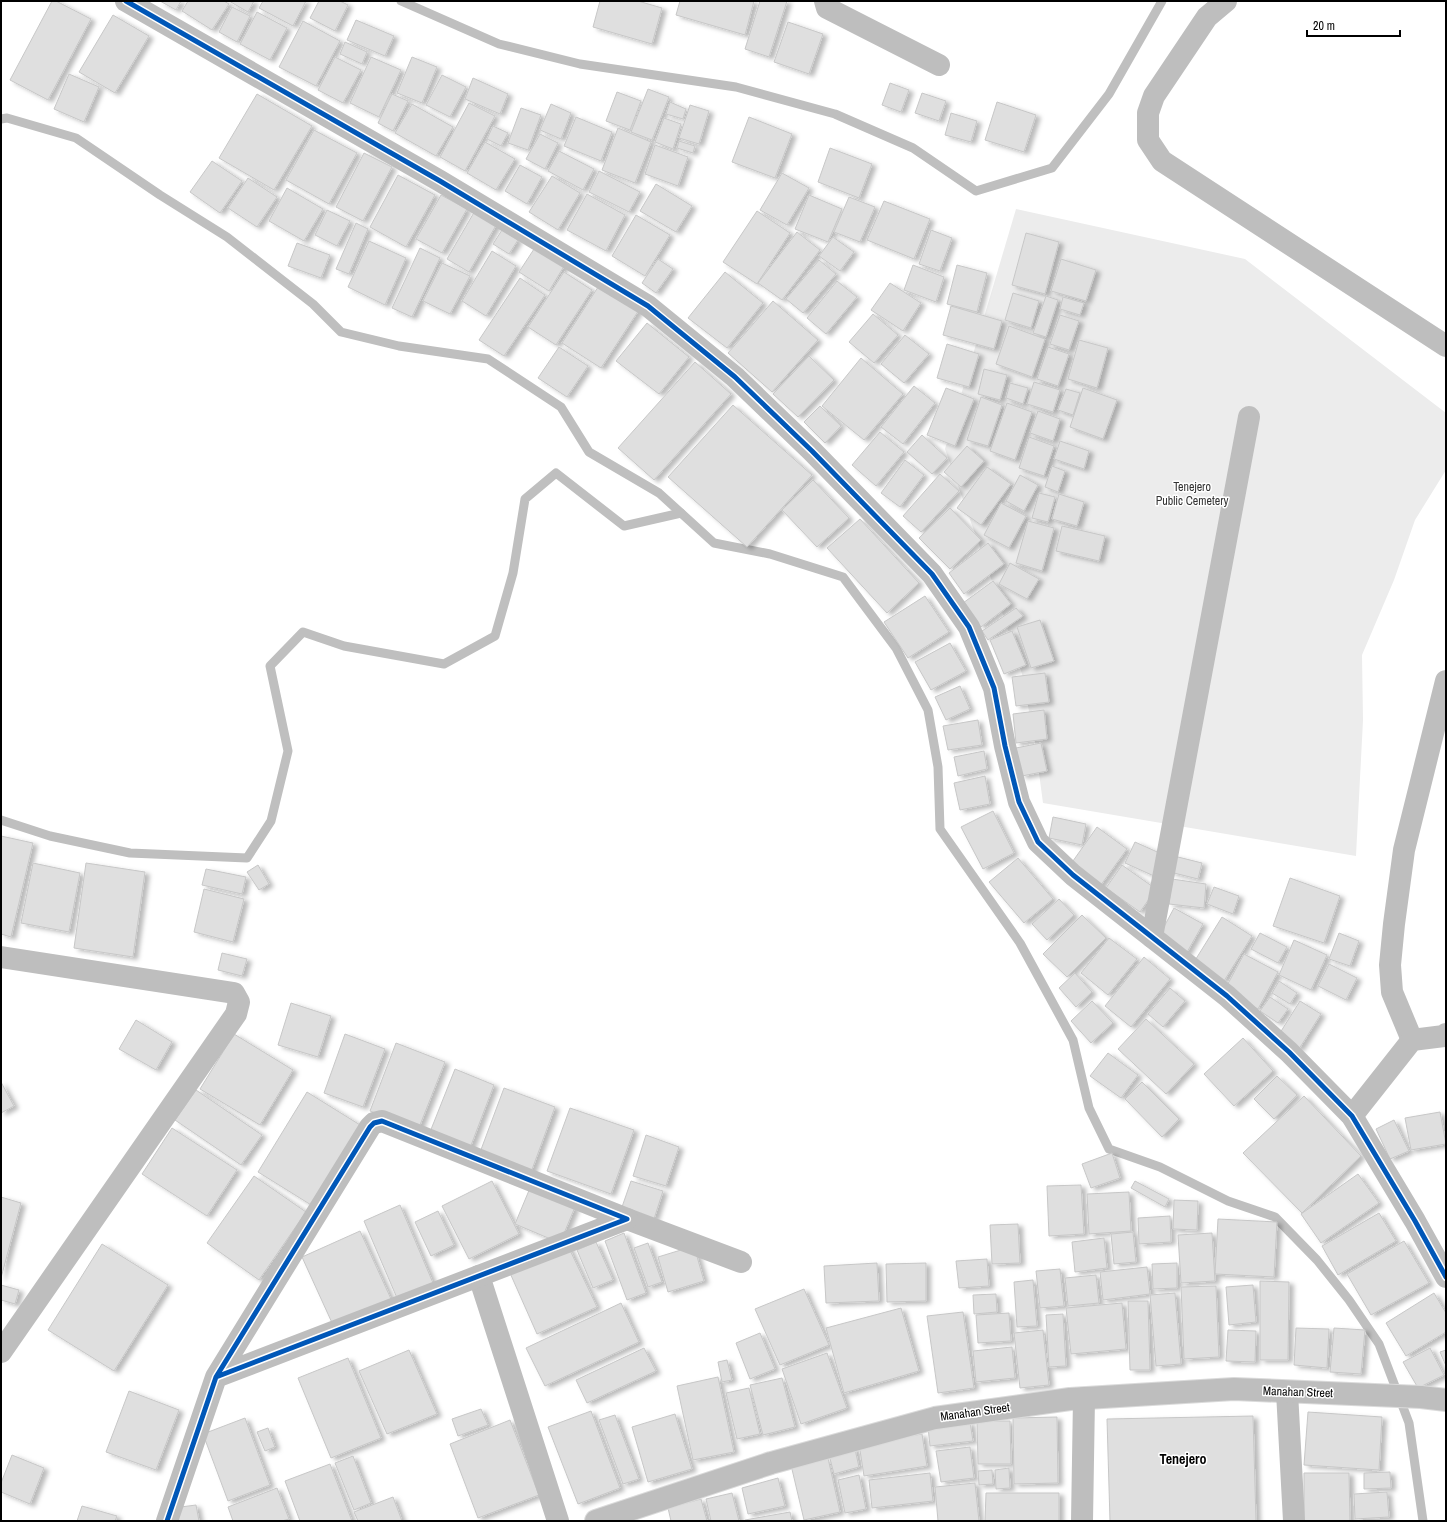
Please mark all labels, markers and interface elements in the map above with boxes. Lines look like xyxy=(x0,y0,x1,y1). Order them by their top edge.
scale bar xyxy=(1307,12,1400,38)
text: 20 m xyxy=(1313,18,1335,34)
park label: Tenejero Public Cemetery xyxy=(1156,479,1228,509)
street label: Manahan Street xyxy=(1263,1383,1334,1401)
street label: Manahan Street xyxy=(939,1399,1011,1425)
district label: Tenejero xyxy=(1159,1450,1207,1468)

